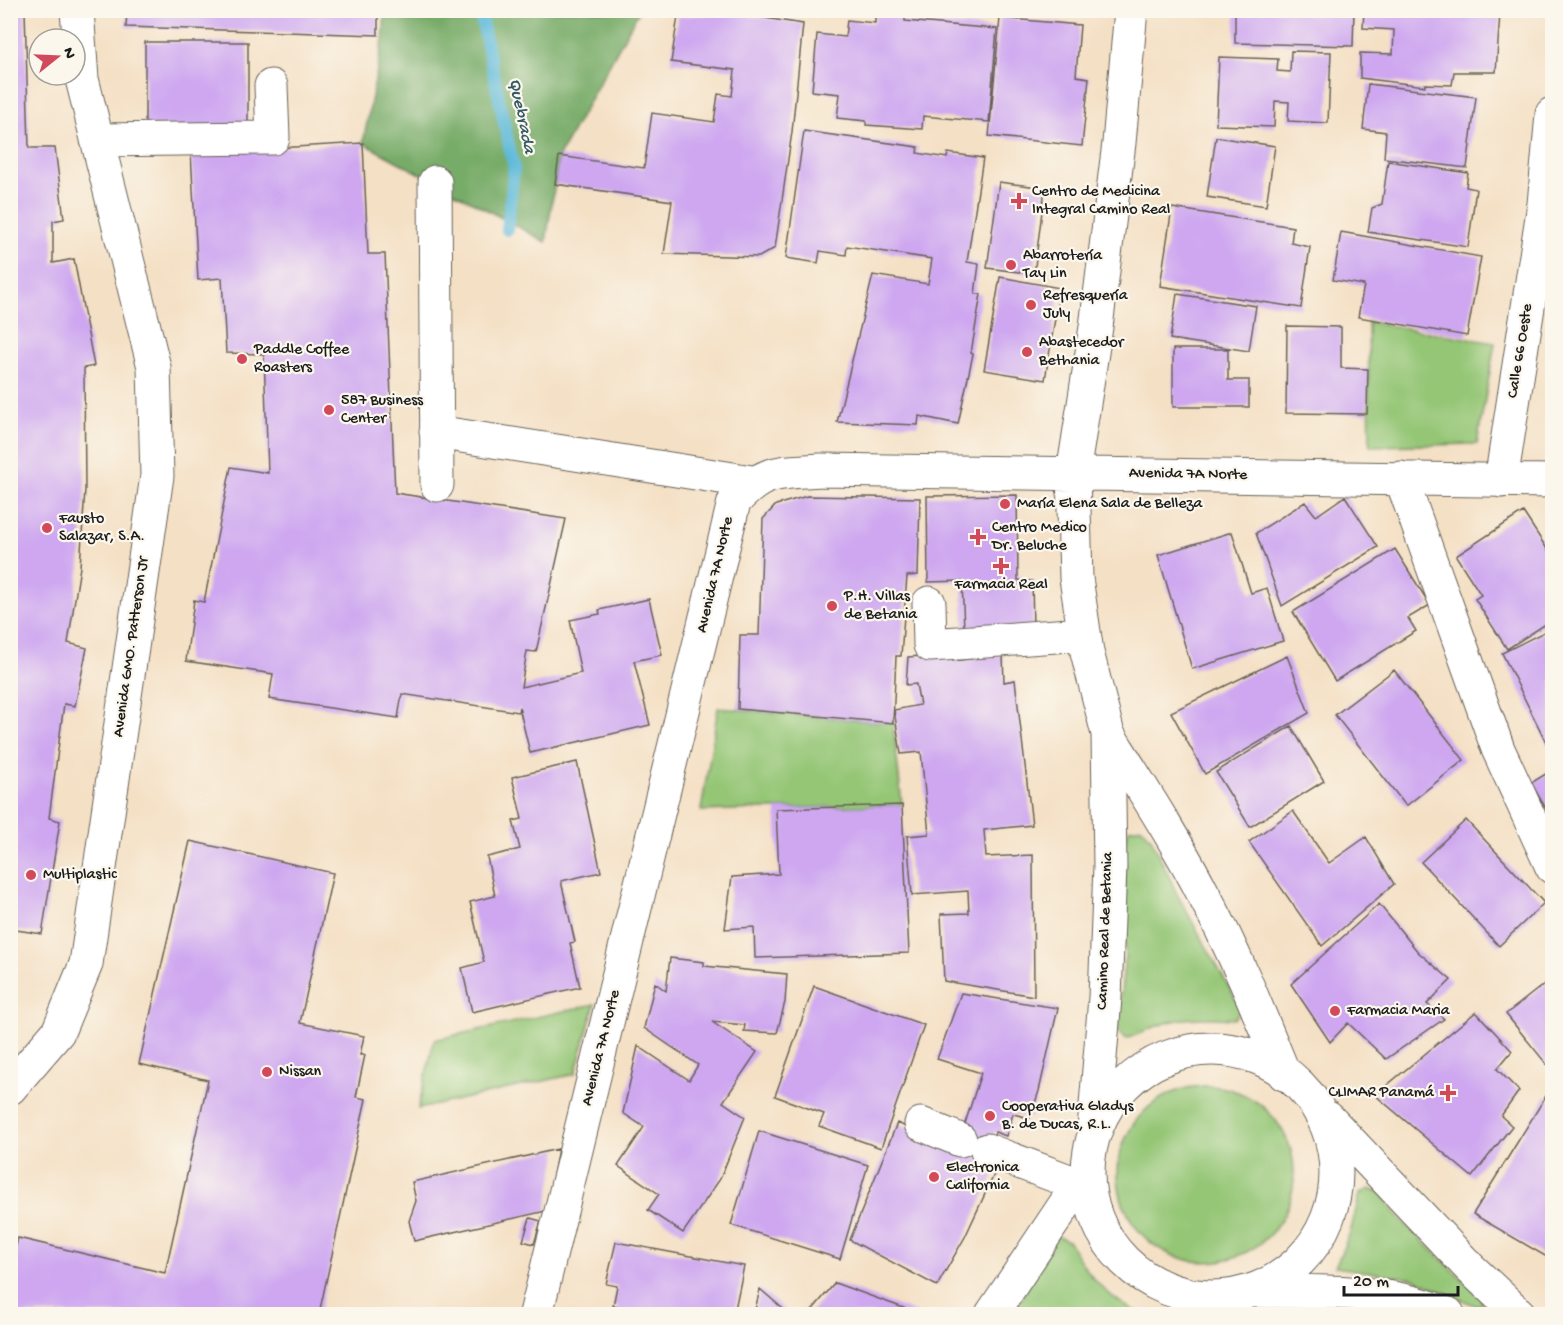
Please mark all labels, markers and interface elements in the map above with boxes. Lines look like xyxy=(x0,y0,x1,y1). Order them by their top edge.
north arrow xyxy=(27,27,87,87)
text: N xyxy=(57,46,79,62)
water label: Quebrada xyxy=(503,77,539,156)
place label: Centro de Medicina Integral Camino Real xyxy=(1032,183,1170,220)
marker: Centro de Medicina Integral Camino Real xyxy=(1010,192,1028,210)
place label: Abarrotería Tay Lin xyxy=(1022,247,1103,284)
marker: Abarrotería Tay Lin xyxy=(1004,258,1018,272)
place label: Refresquería July xyxy=(1043,287,1129,324)
marker: Refresquería July xyxy=(1024,298,1038,312)
street label: Calle 66 Oeste xyxy=(1504,302,1538,400)
place label: Abastecedor Bethania xyxy=(1038,334,1125,371)
place label: Paddle Coffee Roasters xyxy=(253,341,350,378)
marker: Abastecedor Bethania xyxy=(1020,345,1034,359)
marker: Paddle Coffee Roasters xyxy=(235,352,249,366)
place label: 587 Business Center xyxy=(341,392,424,429)
marker: 587 Business Center xyxy=(322,403,336,417)
street label: Avenida 7A Norte xyxy=(1129,464,1248,486)
place label: María Elena Sala de Belleza xyxy=(1017,495,1204,514)
marker: María Elena Sala de Belleza xyxy=(998,497,1012,511)
place label: Fausto Salazar, S.A. xyxy=(58,510,145,547)
street label: Avenida 7A Norte xyxy=(693,514,739,635)
place label: Centro Medico Dr. Beluche xyxy=(991,519,1087,556)
marker: Fausto Salazar, S.A. xyxy=(40,521,54,535)
marker: Centro Medico Dr. Beluche xyxy=(969,528,987,546)
street label: Avenida GMO. Patterson Jr xyxy=(110,554,154,738)
marker: Farmacia Real xyxy=(994,559,1008,573)
place label: Farmacia Real xyxy=(953,576,1048,595)
place label: P.H. Villas de Betania xyxy=(843,588,918,625)
marker: P.H. Villas de Betania xyxy=(825,599,839,613)
street label: Camino Real de Betania xyxy=(1094,851,1118,1010)
place label: Multiplastic xyxy=(43,866,117,885)
marker: Multiplastic xyxy=(24,868,38,882)
street label: Avenida 7A Norte xyxy=(578,987,626,1108)
place label: Farmacia Maria xyxy=(1346,1002,1451,1021)
marker: Farmacia Maria xyxy=(1328,1004,1342,1018)
place label: Nissan xyxy=(279,1063,322,1082)
marker: Nissan xyxy=(260,1065,274,1079)
place label: CLIMAR Panamá xyxy=(1328,1084,1435,1103)
marker: CLIMAR Panamá xyxy=(1439,1084,1457,1102)
place label: Cooperativa Gladys B. de Ducas, R.L. xyxy=(1001,1098,1134,1135)
marker: Cooperativa Gladys B. de Ducas, R.L. xyxy=(983,1109,997,1123)
place label: Electronica California xyxy=(946,1159,1020,1196)
marker: Electronica California xyxy=(927,1170,941,1184)
scale bar xyxy=(1344,1259,1458,1297)
text: 20 m xyxy=(1353,1272,1389,1293)

